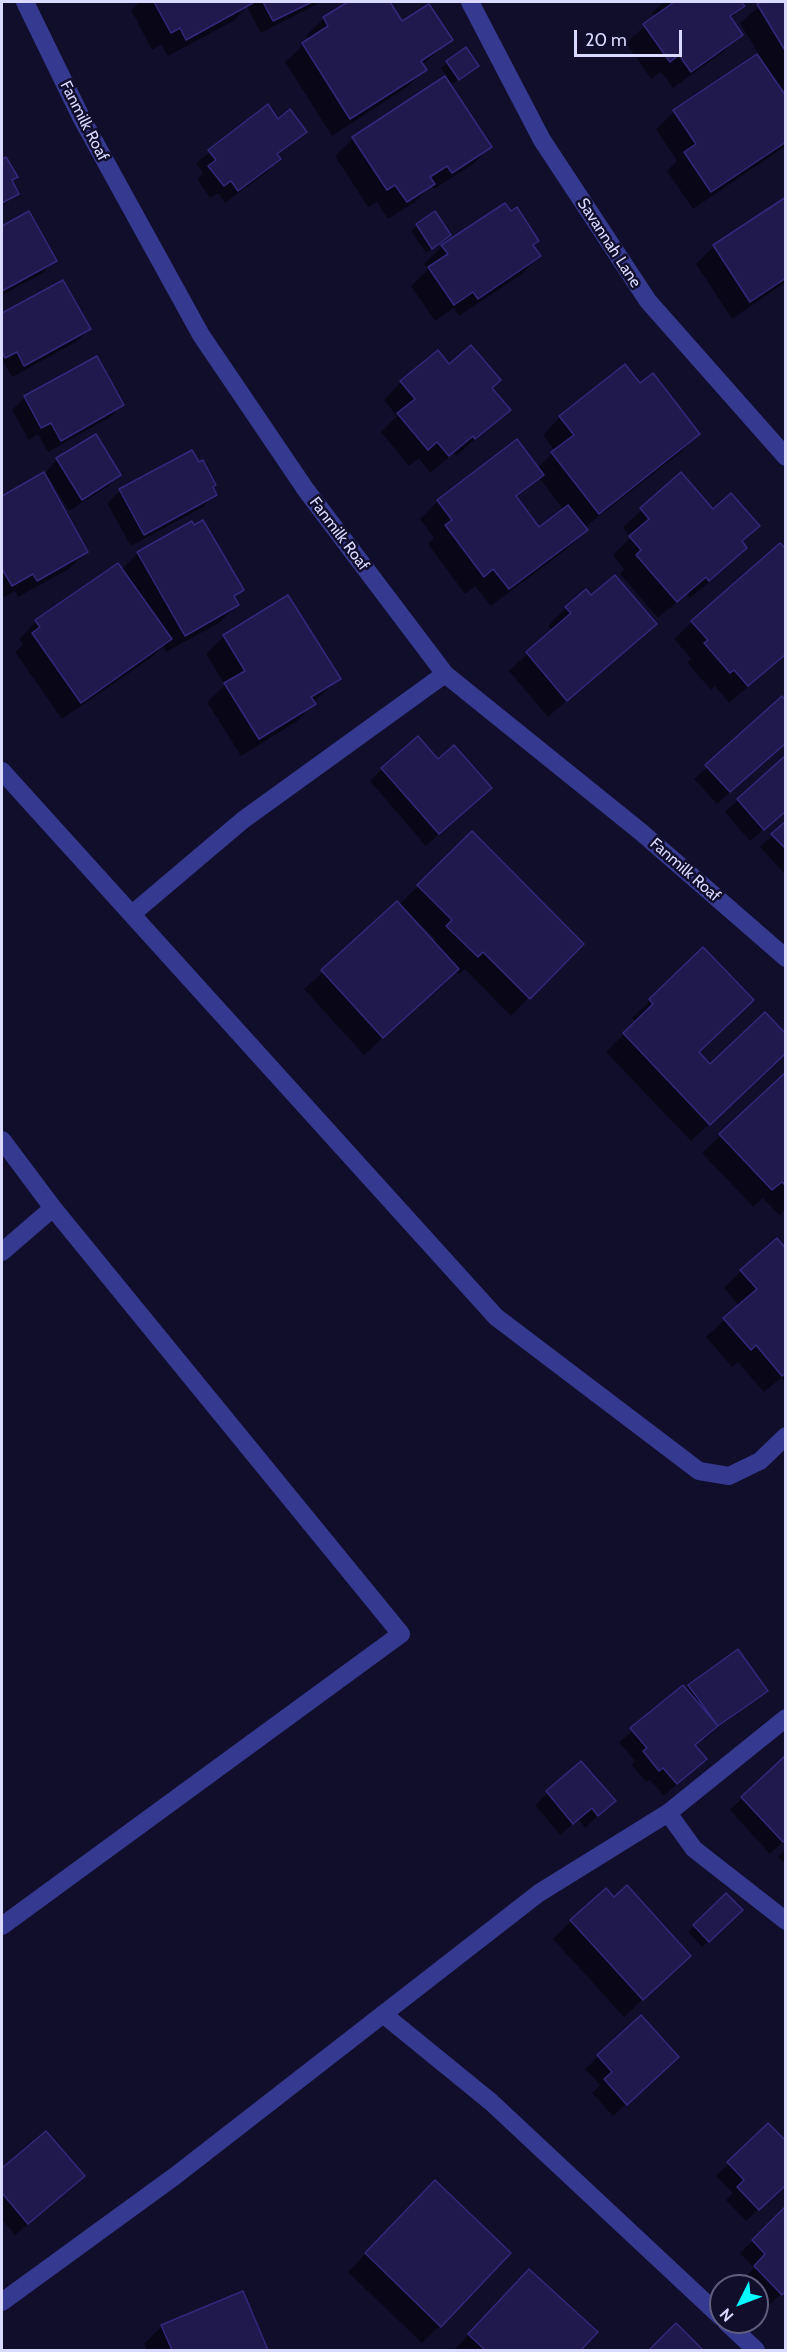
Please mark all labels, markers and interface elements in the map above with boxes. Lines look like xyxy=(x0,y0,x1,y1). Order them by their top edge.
scale bar xyxy=(577,18,685,56)
text: 20 m xyxy=(585,29,627,51)
street label: Fanmilk Roaf xyxy=(56,78,112,164)
street label: Savannah Lane xyxy=(573,195,645,291)
street label: Fanmilk Roaf xyxy=(305,493,373,575)
street label: Fanmilk Roaf xyxy=(646,834,724,906)
north arrow xyxy=(709,2274,769,2334)
text: N xyxy=(716,2304,738,2326)

